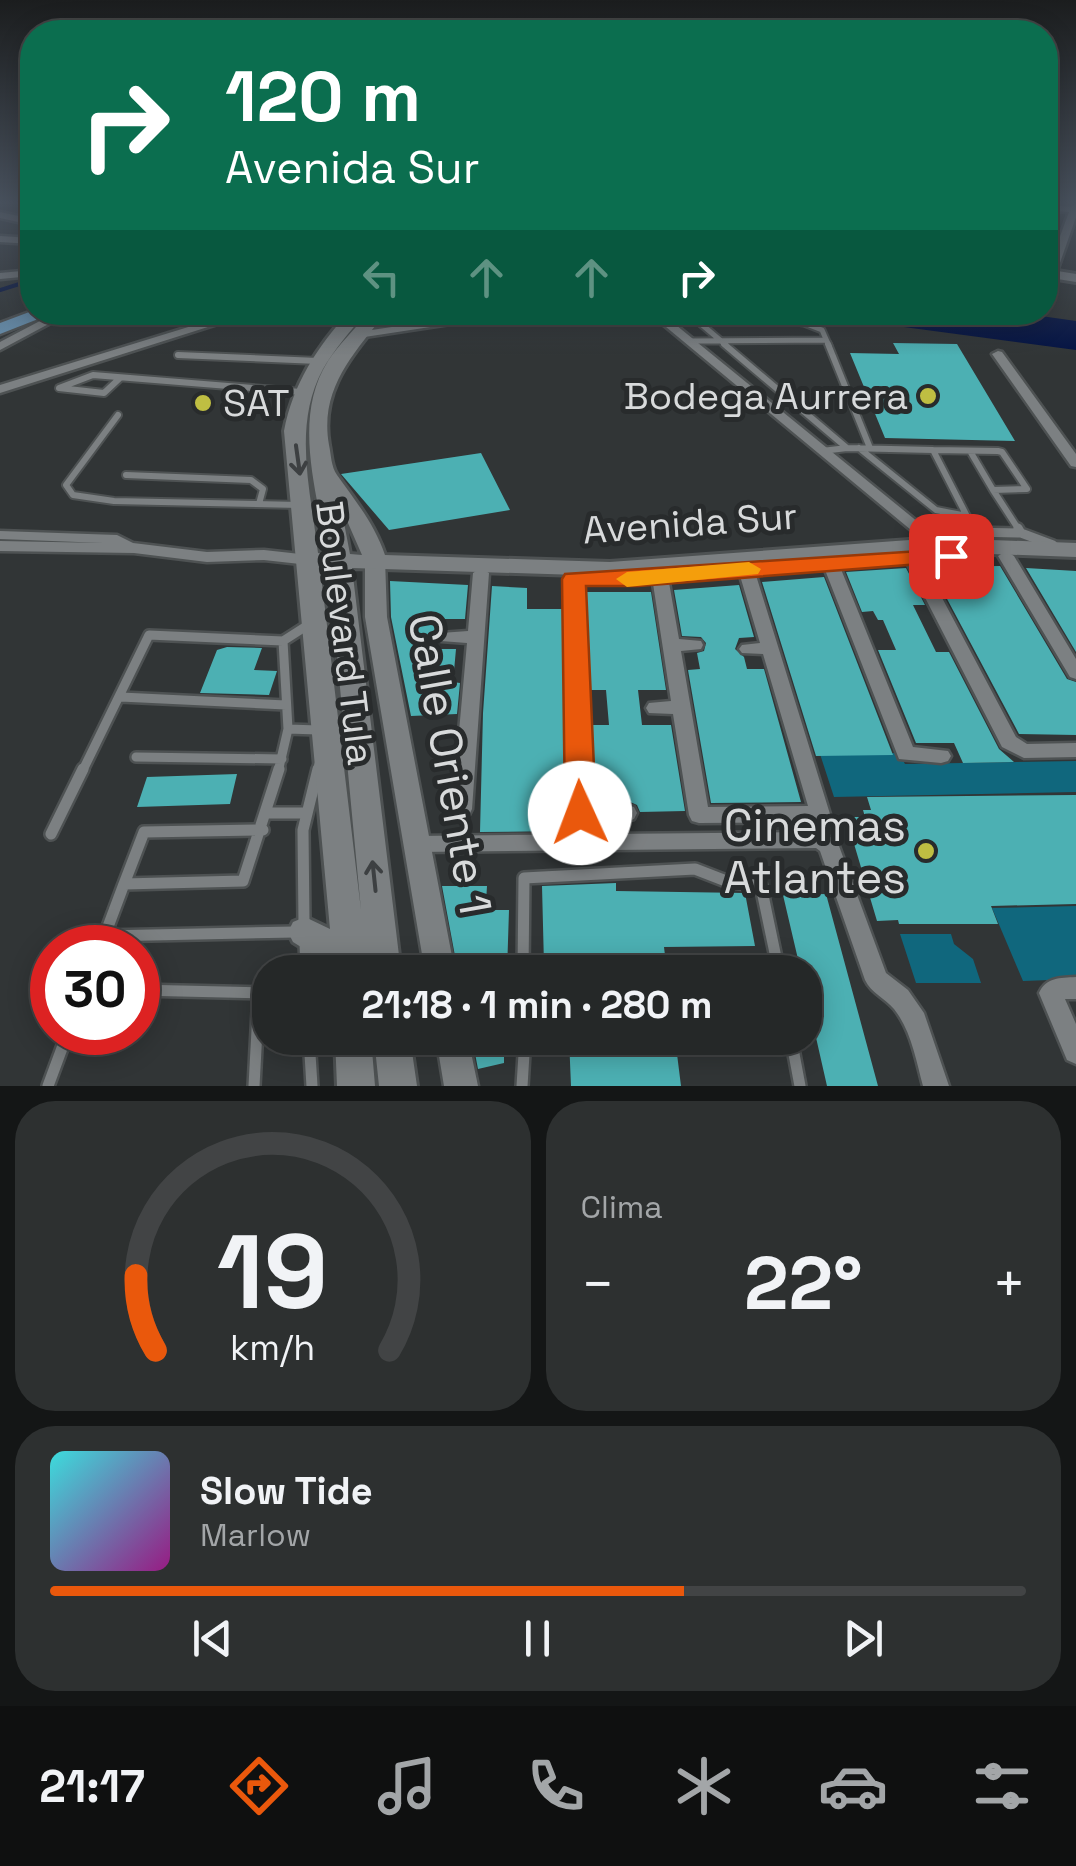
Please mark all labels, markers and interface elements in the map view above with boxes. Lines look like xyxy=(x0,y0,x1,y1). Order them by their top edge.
text: 120 m xyxy=(225,52,421,141)
icon: right xyxy=(60,60,190,190)
text: Avenida Sur xyxy=(225,139,480,196)
icon: left xyxy=(354,250,409,305)
icon: ahead xyxy=(459,250,514,305)
icon: ahead xyxy=(564,250,619,305)
icon: right xyxy=(669,250,724,305)
place label: Bodega Aurrera xyxy=(624,372,908,420)
place label: SAT xyxy=(223,379,290,427)
marker: Bodega Aurrera xyxy=(917,385,939,407)
marker: SAT xyxy=(192,392,214,414)
one-way arrow xyxy=(290,444,308,476)
street label: Avenida Sur xyxy=(581,492,799,554)
street label: Boulevard Tula xyxy=(305,498,385,768)
pin xyxy=(909,514,994,599)
icon: arrive xyxy=(924,529,979,584)
street label: Calle Oriente 1 xyxy=(396,610,504,918)
position arrow xyxy=(528,761,632,865)
place label: Cinemas Atlantes xyxy=(724,797,906,906)
marker: Cinemas Atlantes xyxy=(915,840,937,862)
one-way arrow xyxy=(364,860,383,892)
speed limit sign: 30 xyxy=(30,925,160,1055)
text: 21:18 · 1 min · 280 m xyxy=(361,981,713,1029)
text: Clima xyxy=(581,1187,663,1227)
text: 19 xyxy=(217,1206,328,1338)
text: 22° xyxy=(744,1235,863,1331)
text: − xyxy=(581,1249,615,1319)
text: + xyxy=(992,1249,1026,1319)
text: km/h xyxy=(230,1325,315,1370)
text: Slow Tide xyxy=(200,1467,373,1515)
text: Marlow xyxy=(200,1515,311,1555)
icon: previous xyxy=(185,1611,240,1666)
icon: pause xyxy=(510,1611,565,1666)
icon: next xyxy=(836,1611,891,1666)
icon: directions xyxy=(224,1751,294,1821)
icon: music xyxy=(372,1751,442,1821)
icon: phone xyxy=(521,1751,591,1821)
icon: climate xyxy=(669,1751,739,1821)
icon: car xyxy=(818,1751,888,1821)
icon: filters xyxy=(967,1751,1037,1821)
text: 21:17 xyxy=(39,1758,145,1815)

